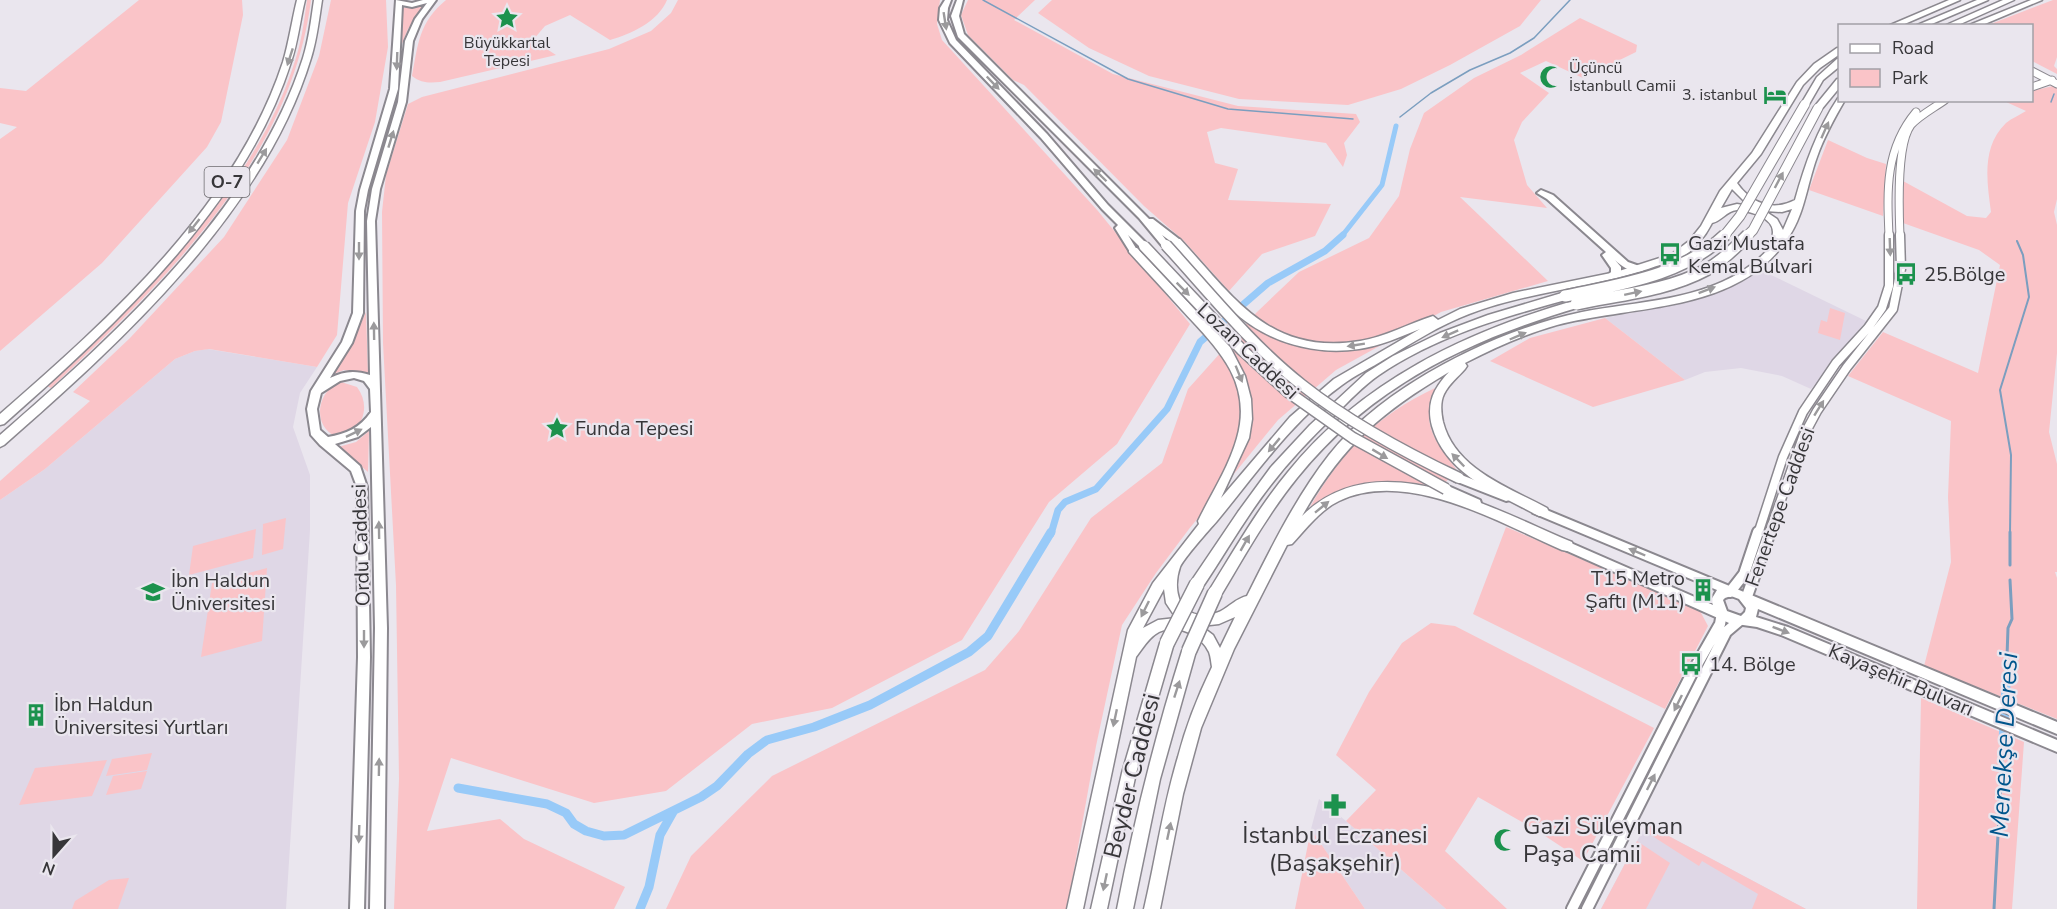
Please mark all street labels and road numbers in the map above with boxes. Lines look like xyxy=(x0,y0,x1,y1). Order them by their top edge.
road number: O-7 xyxy=(204,167,250,197)
street label: Lozan Caddesi xyxy=(1191,297,1305,405)
street label: Fenertepe Caddesi xyxy=(1739,424,1821,590)
street label: Ordu Caddesi xyxy=(345,483,377,607)
street label: Kayaşehir Bulvarı xyxy=(1824,637,1978,723)
street label: Beyder Caddesi xyxy=(1096,690,1168,862)

